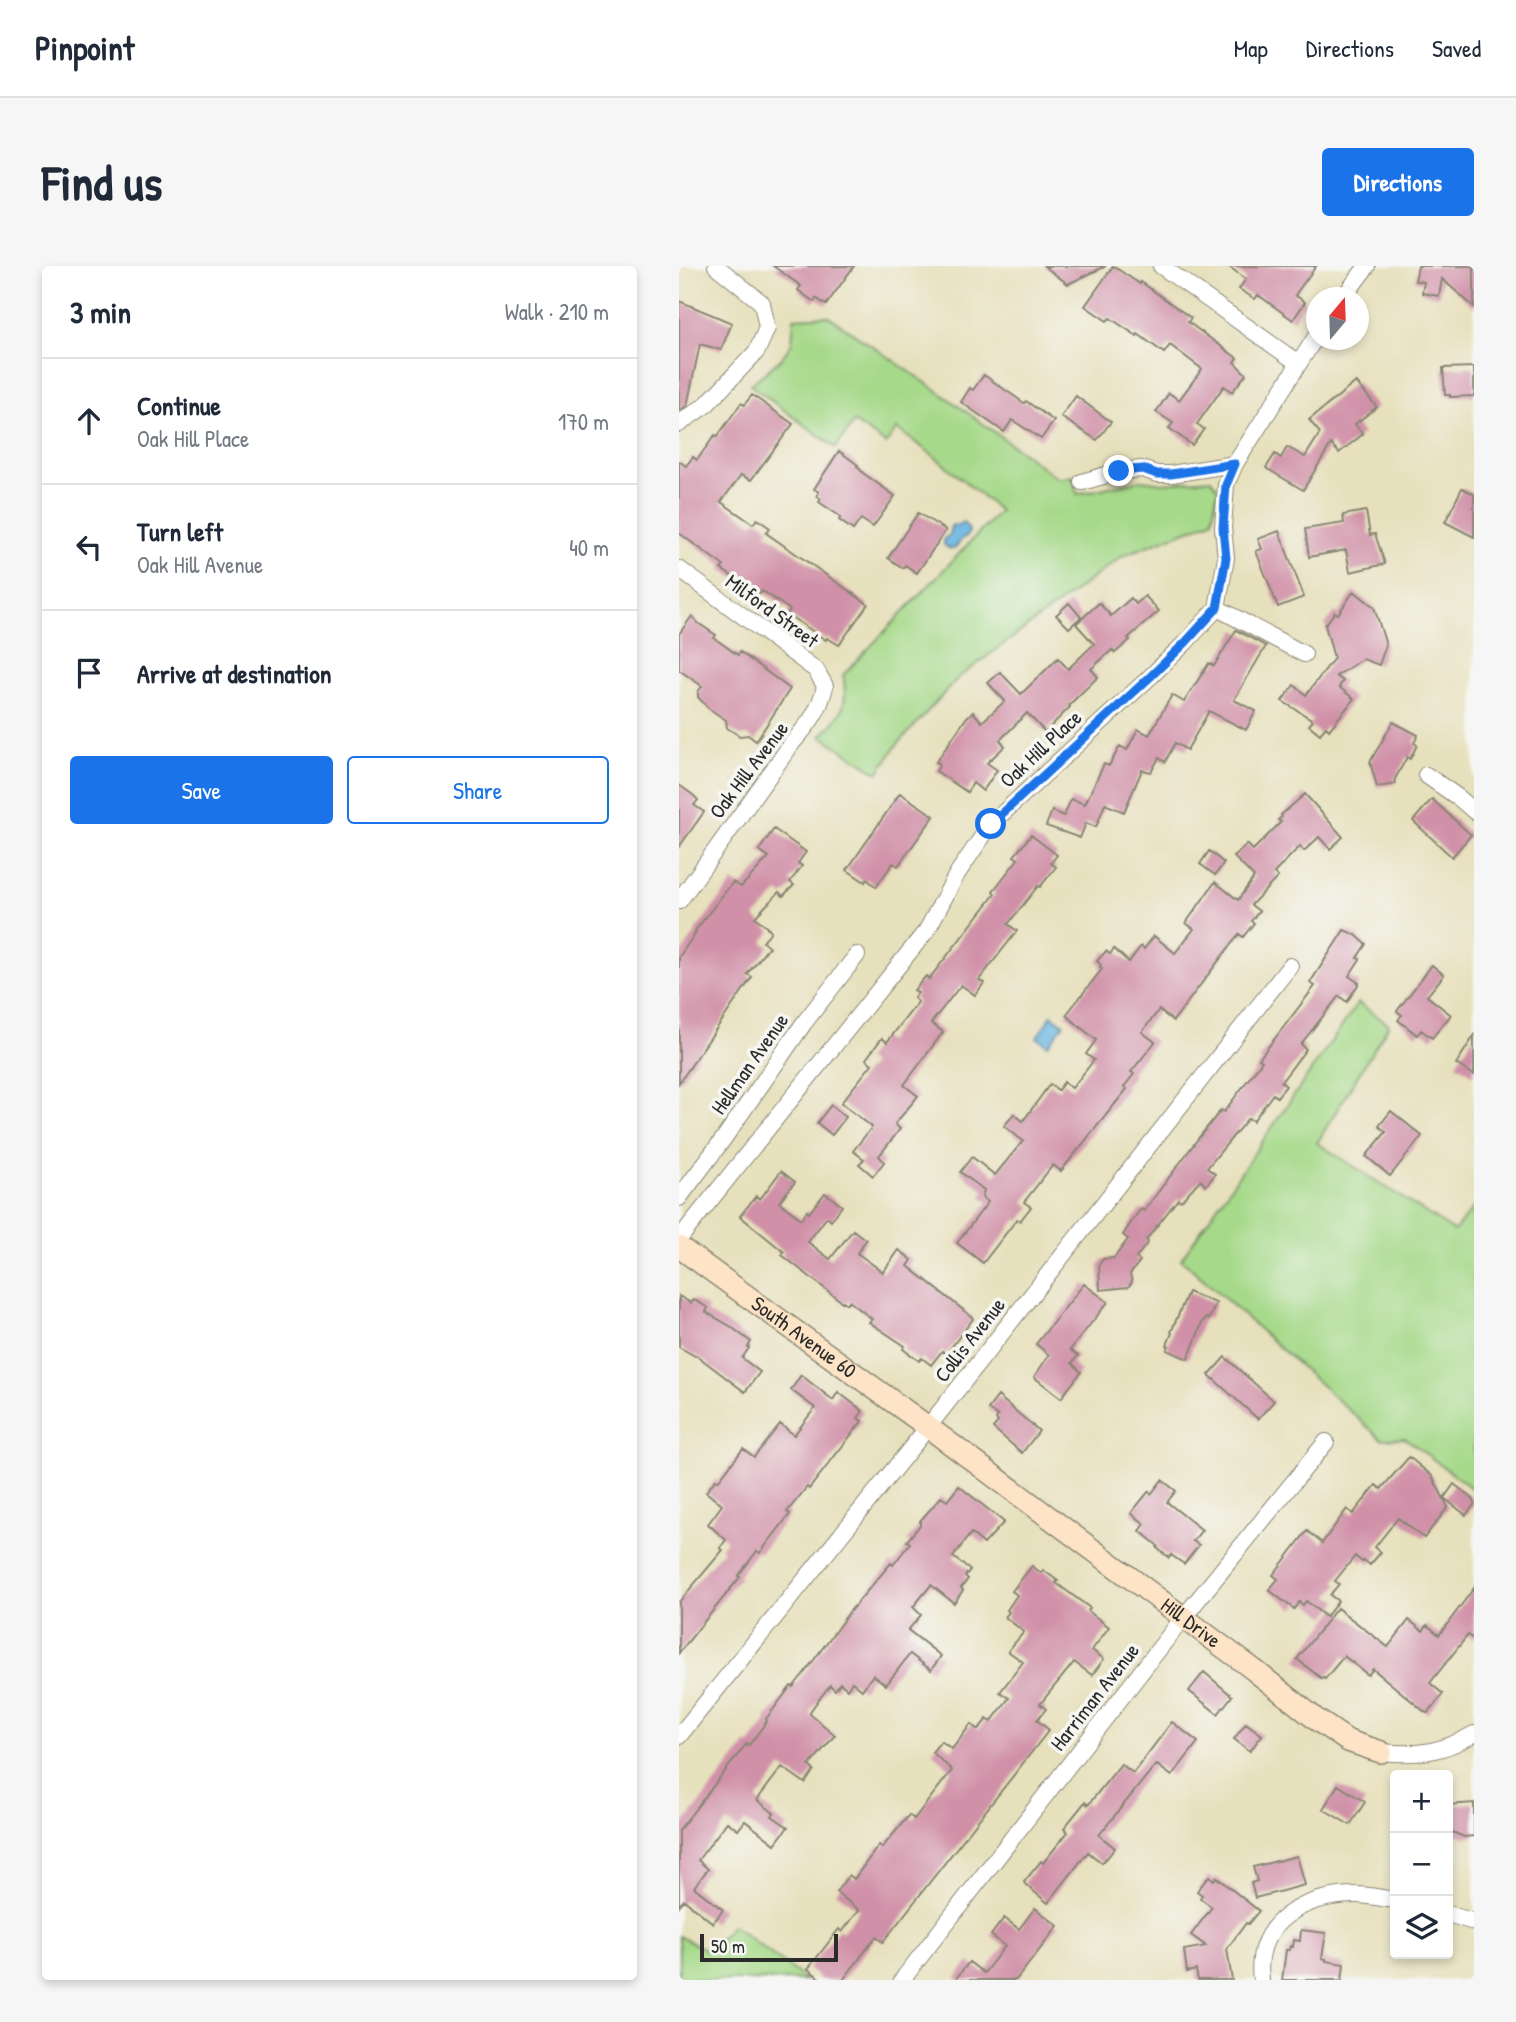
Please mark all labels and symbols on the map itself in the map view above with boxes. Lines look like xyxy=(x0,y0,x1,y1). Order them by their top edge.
north arrow xyxy=(1306,287,1369,350)
route end xyxy=(1103,455,1134,486)
street label: Milford Street xyxy=(720,567,825,655)
street label: Oak Hill Place xyxy=(993,703,1088,794)
street label: Oak Hill Avenue xyxy=(702,715,795,824)
route start xyxy=(975,808,1006,839)
street label: Hellman Avenue xyxy=(704,1007,795,1120)
street label: South Avenue 60 xyxy=(746,1289,863,1385)
street label: Collis Avenue xyxy=(927,1291,1012,1388)
street label: Hill Drive xyxy=(1155,1591,1227,1654)
street label: Harriman Avenue xyxy=(1043,1637,1146,1756)
scale bar xyxy=(700,1931,838,1963)

